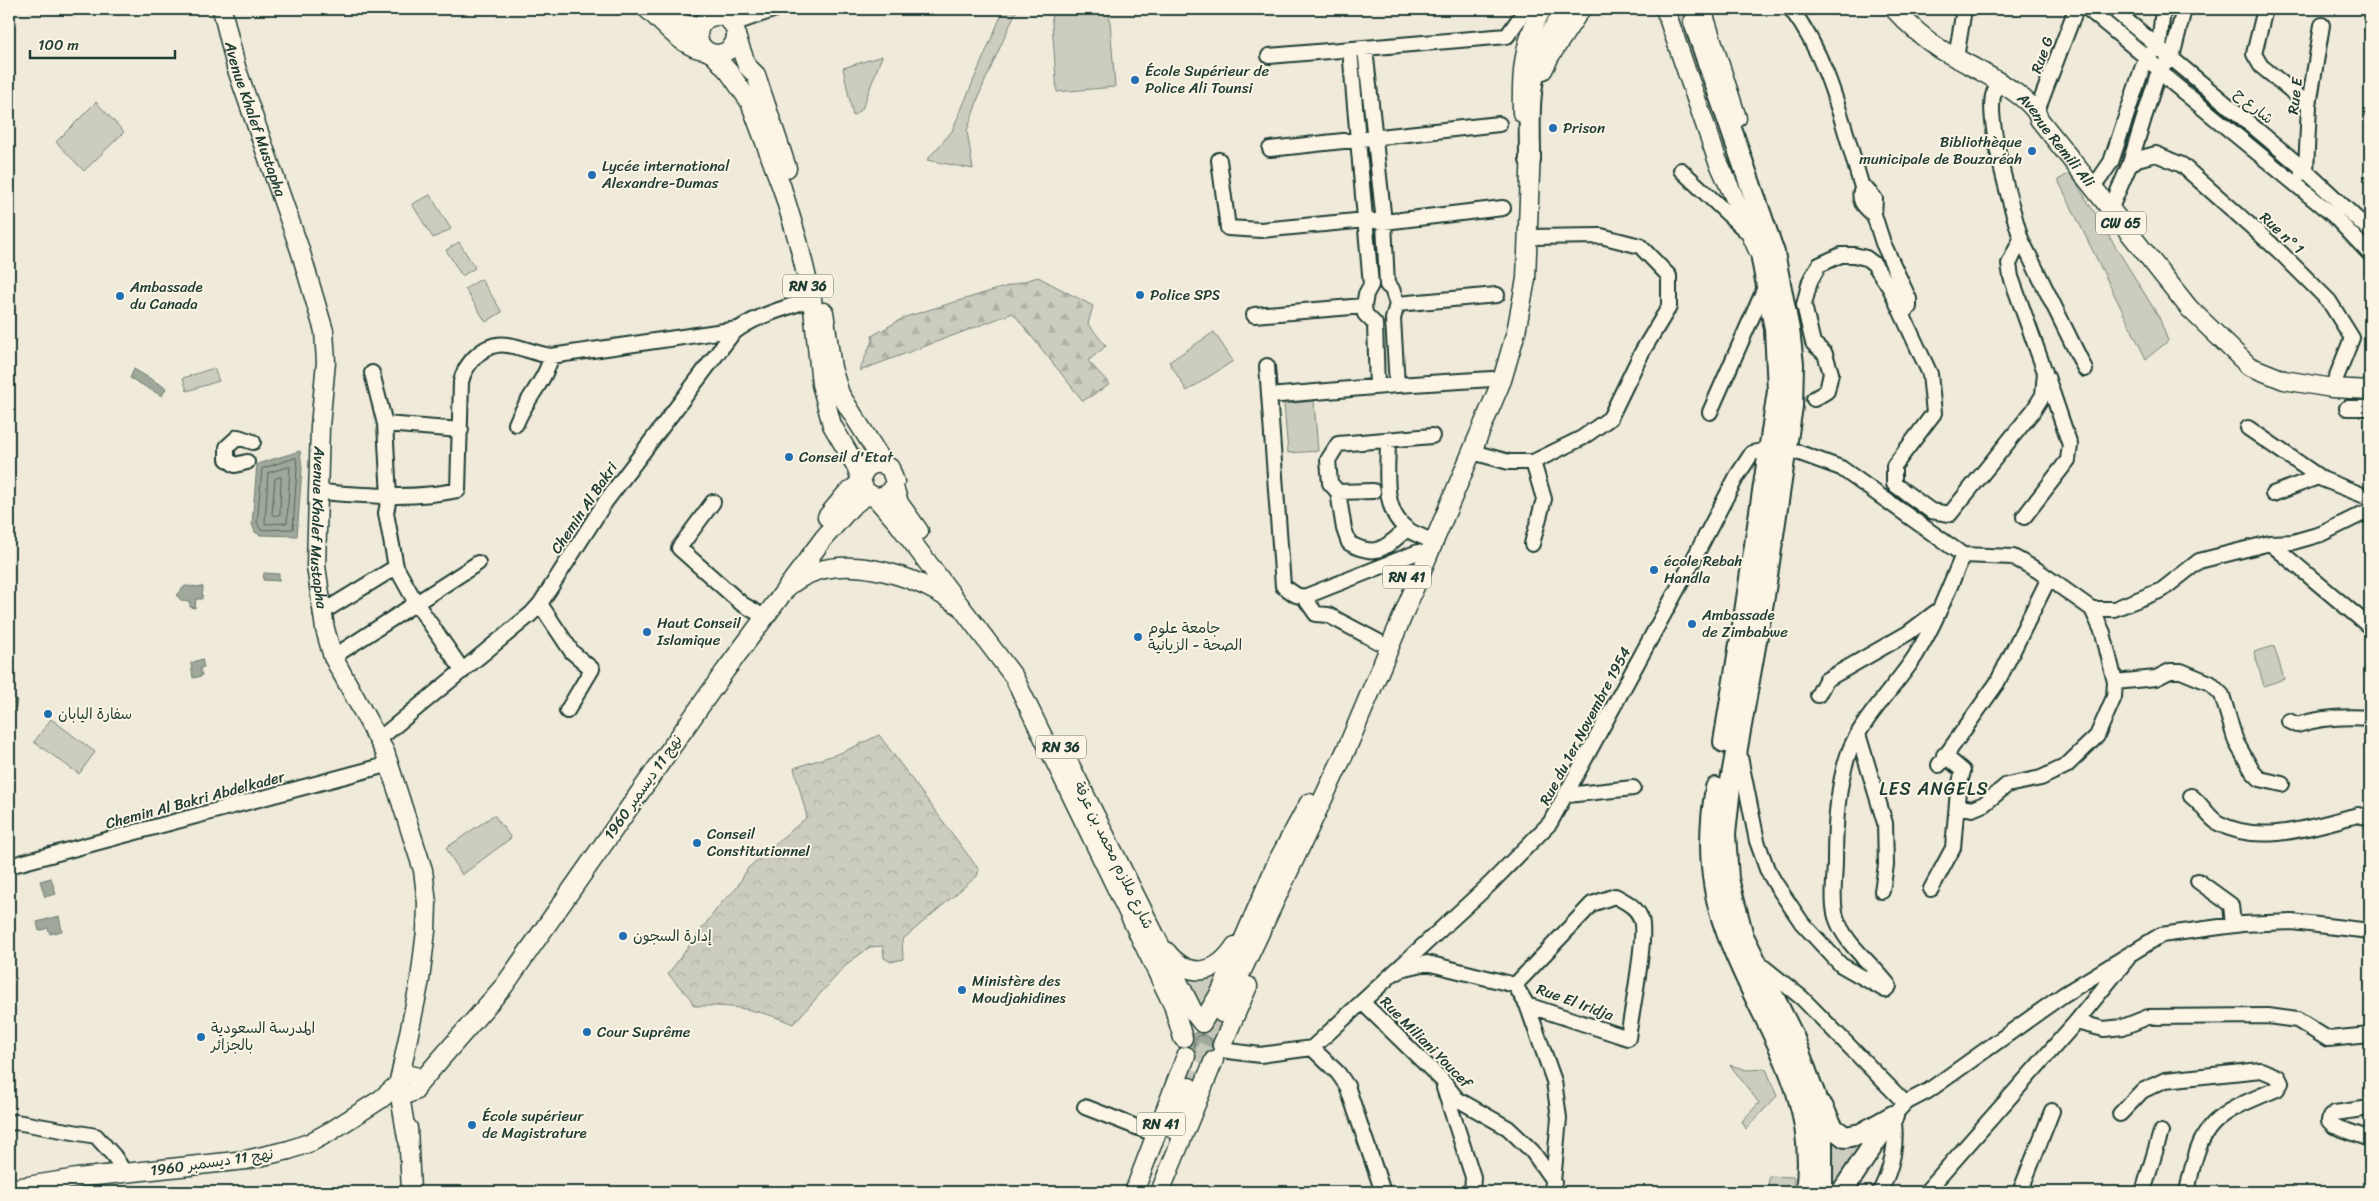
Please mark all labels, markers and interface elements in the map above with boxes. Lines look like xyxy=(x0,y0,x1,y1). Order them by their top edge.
scale bar xyxy=(30,28,175,60)
text: 100 m xyxy=(38,32,79,58)
street label: Rue G xyxy=(2023,33,2061,77)
street label: Avenue Khalef Mustapha xyxy=(217,38,294,201)
place label: École Supérieur de Police Ali Tounsi xyxy=(1145,58,1269,101)
marker: École Supérieur de Police Ali Tounsi xyxy=(1129,74,1141,86)
street label: Rue E xyxy=(2280,74,2310,116)
street label: شارع ح xyxy=(2228,81,2280,131)
street label: Avenue Remili Ali xyxy=(2011,85,2102,194)
place label: Prison xyxy=(1563,115,1605,141)
marker: Prison xyxy=(1547,122,1559,134)
place label: Bibliothèque municipale de Bouzaréah xyxy=(1859,129,2022,172)
marker: Bibliothèque municipale de Bouzaréah xyxy=(2026,145,2038,157)
place label: Lycée international Alexandre-Dumas xyxy=(601,153,730,196)
marker: Lycée international Alexandre-Dumas xyxy=(586,169,598,181)
street label: Rue n° 1 xyxy=(2254,205,2310,261)
road number: CW 65 xyxy=(2096,212,2146,234)
place label: Ambassade du Canada xyxy=(129,274,203,317)
road number: RN 36 xyxy=(783,274,833,298)
place label: Police SPS xyxy=(1150,282,1220,308)
marker: Police SPS xyxy=(1134,289,1146,301)
marker: Ambassade du Canada xyxy=(114,290,126,302)
place label: Conseil d'Etat xyxy=(799,444,894,470)
street label: Avenue Khalef Mustapha xyxy=(303,445,335,611)
marker: Conseil d'Etat xyxy=(783,451,795,463)
street label: Chemin Al Bakri xyxy=(544,456,625,559)
place label: école Rebah Handla xyxy=(1664,548,1743,591)
marker: école Rebah Handla xyxy=(1648,564,1660,576)
road number: RN 41 xyxy=(1383,566,1431,588)
place label: Ambassade de Zimbabwe xyxy=(1701,602,1788,645)
place label: Haut Conseil Islamique xyxy=(656,610,742,653)
place label: جامعة علوم الصحة - الزيانية xyxy=(1148,615,1242,658)
marker: Ambassade de Zimbabwe xyxy=(1686,618,1698,630)
marker: Haut Conseil Islamique xyxy=(641,626,653,638)
marker: جامعة علوم الصحة - الزيانية xyxy=(1132,631,1144,643)
street label: Rue du 1er Novembre 1954 xyxy=(1532,642,1638,810)
place label: سفارة اليابان xyxy=(58,701,132,727)
marker: سفارة اليابان xyxy=(42,708,54,720)
street label: نهج 11 ديسمبر 1960 xyxy=(597,729,689,845)
road number: RN 36 xyxy=(1036,736,1086,759)
street label: Chemin Al Bakri Abdelkader xyxy=(103,763,288,836)
district label: LES ANGELS xyxy=(1879,773,1989,805)
street label: شارع ملازم محمد بن عرفة xyxy=(1067,777,1161,933)
place label: Conseil Constitutionnel xyxy=(707,821,811,864)
marker: Conseil Constitutionnel xyxy=(691,837,703,849)
place label: إدارة السجون xyxy=(633,923,712,949)
marker: إدارة السجون xyxy=(617,930,629,942)
place label: Ministère des Moudjahidines xyxy=(972,968,1067,1011)
street label: Rue El Iridja xyxy=(1533,976,1618,1028)
marker: Ministère des Moudjahidines xyxy=(956,984,968,996)
street label: Rue Miliani Youcef xyxy=(1374,990,1480,1096)
place label: المدرسة السعودية بالجزائر xyxy=(209,1015,315,1058)
place label: Cour Suprême xyxy=(597,1019,691,1045)
marker: Cour Suprême xyxy=(581,1026,593,1038)
marker: المدرسة السعودية بالجزائر xyxy=(195,1031,207,1043)
place label: École supérieur de Magistrature xyxy=(482,1103,587,1146)
road number: RN 41 xyxy=(1137,1112,1185,1136)
marker: École supérieur de Magistrature xyxy=(466,1119,478,1131)
street label: نهج 11 ديسمبر 1960 xyxy=(149,1141,275,1183)

